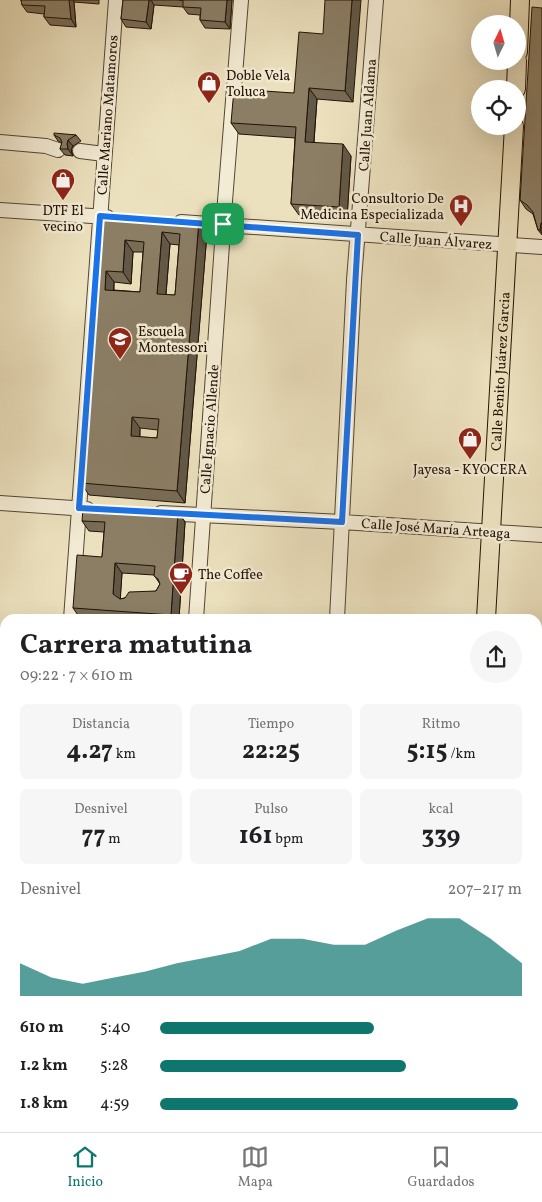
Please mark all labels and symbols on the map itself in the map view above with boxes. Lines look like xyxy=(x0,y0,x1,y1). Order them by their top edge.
north arrow xyxy=(471,15,526,70)
street label: Calle Mariano Matamoros xyxy=(93,34,124,196)
street label: Calle Juan Aldama xyxy=(355,58,382,172)
place label: Doble Vela Toluca xyxy=(226,67,290,102)
shop icon: Doble Vela Toluca xyxy=(196,70,222,104)
shop icon: DTF El vecino xyxy=(50,167,76,201)
place label: Consultorio De Medicina Especializada xyxy=(300,190,444,225)
hospital icon: Consultorio De Medicina Especializada xyxy=(448,193,474,227)
place label: DTF El vecino xyxy=(42,202,84,237)
pin xyxy=(202,203,244,245)
street label: Calle Juan Álvarez xyxy=(379,228,493,255)
street label: Calle Benito Juárez Garcia xyxy=(488,291,516,452)
place label: Escuela Montessori xyxy=(138,323,207,358)
school or university icon: Escuela Montessori xyxy=(107,326,133,360)
street label: Calle Ignacio Allende xyxy=(196,363,225,495)
shop icon: Jayesa - KYOCERA xyxy=(457,426,483,460)
place label: Jayesa - KYOCERA xyxy=(413,461,527,480)
street label: Calle José María Arteaga xyxy=(361,515,511,544)
cafe icon: The Coffee xyxy=(168,561,194,595)
place label: The Coffee xyxy=(198,566,263,585)

